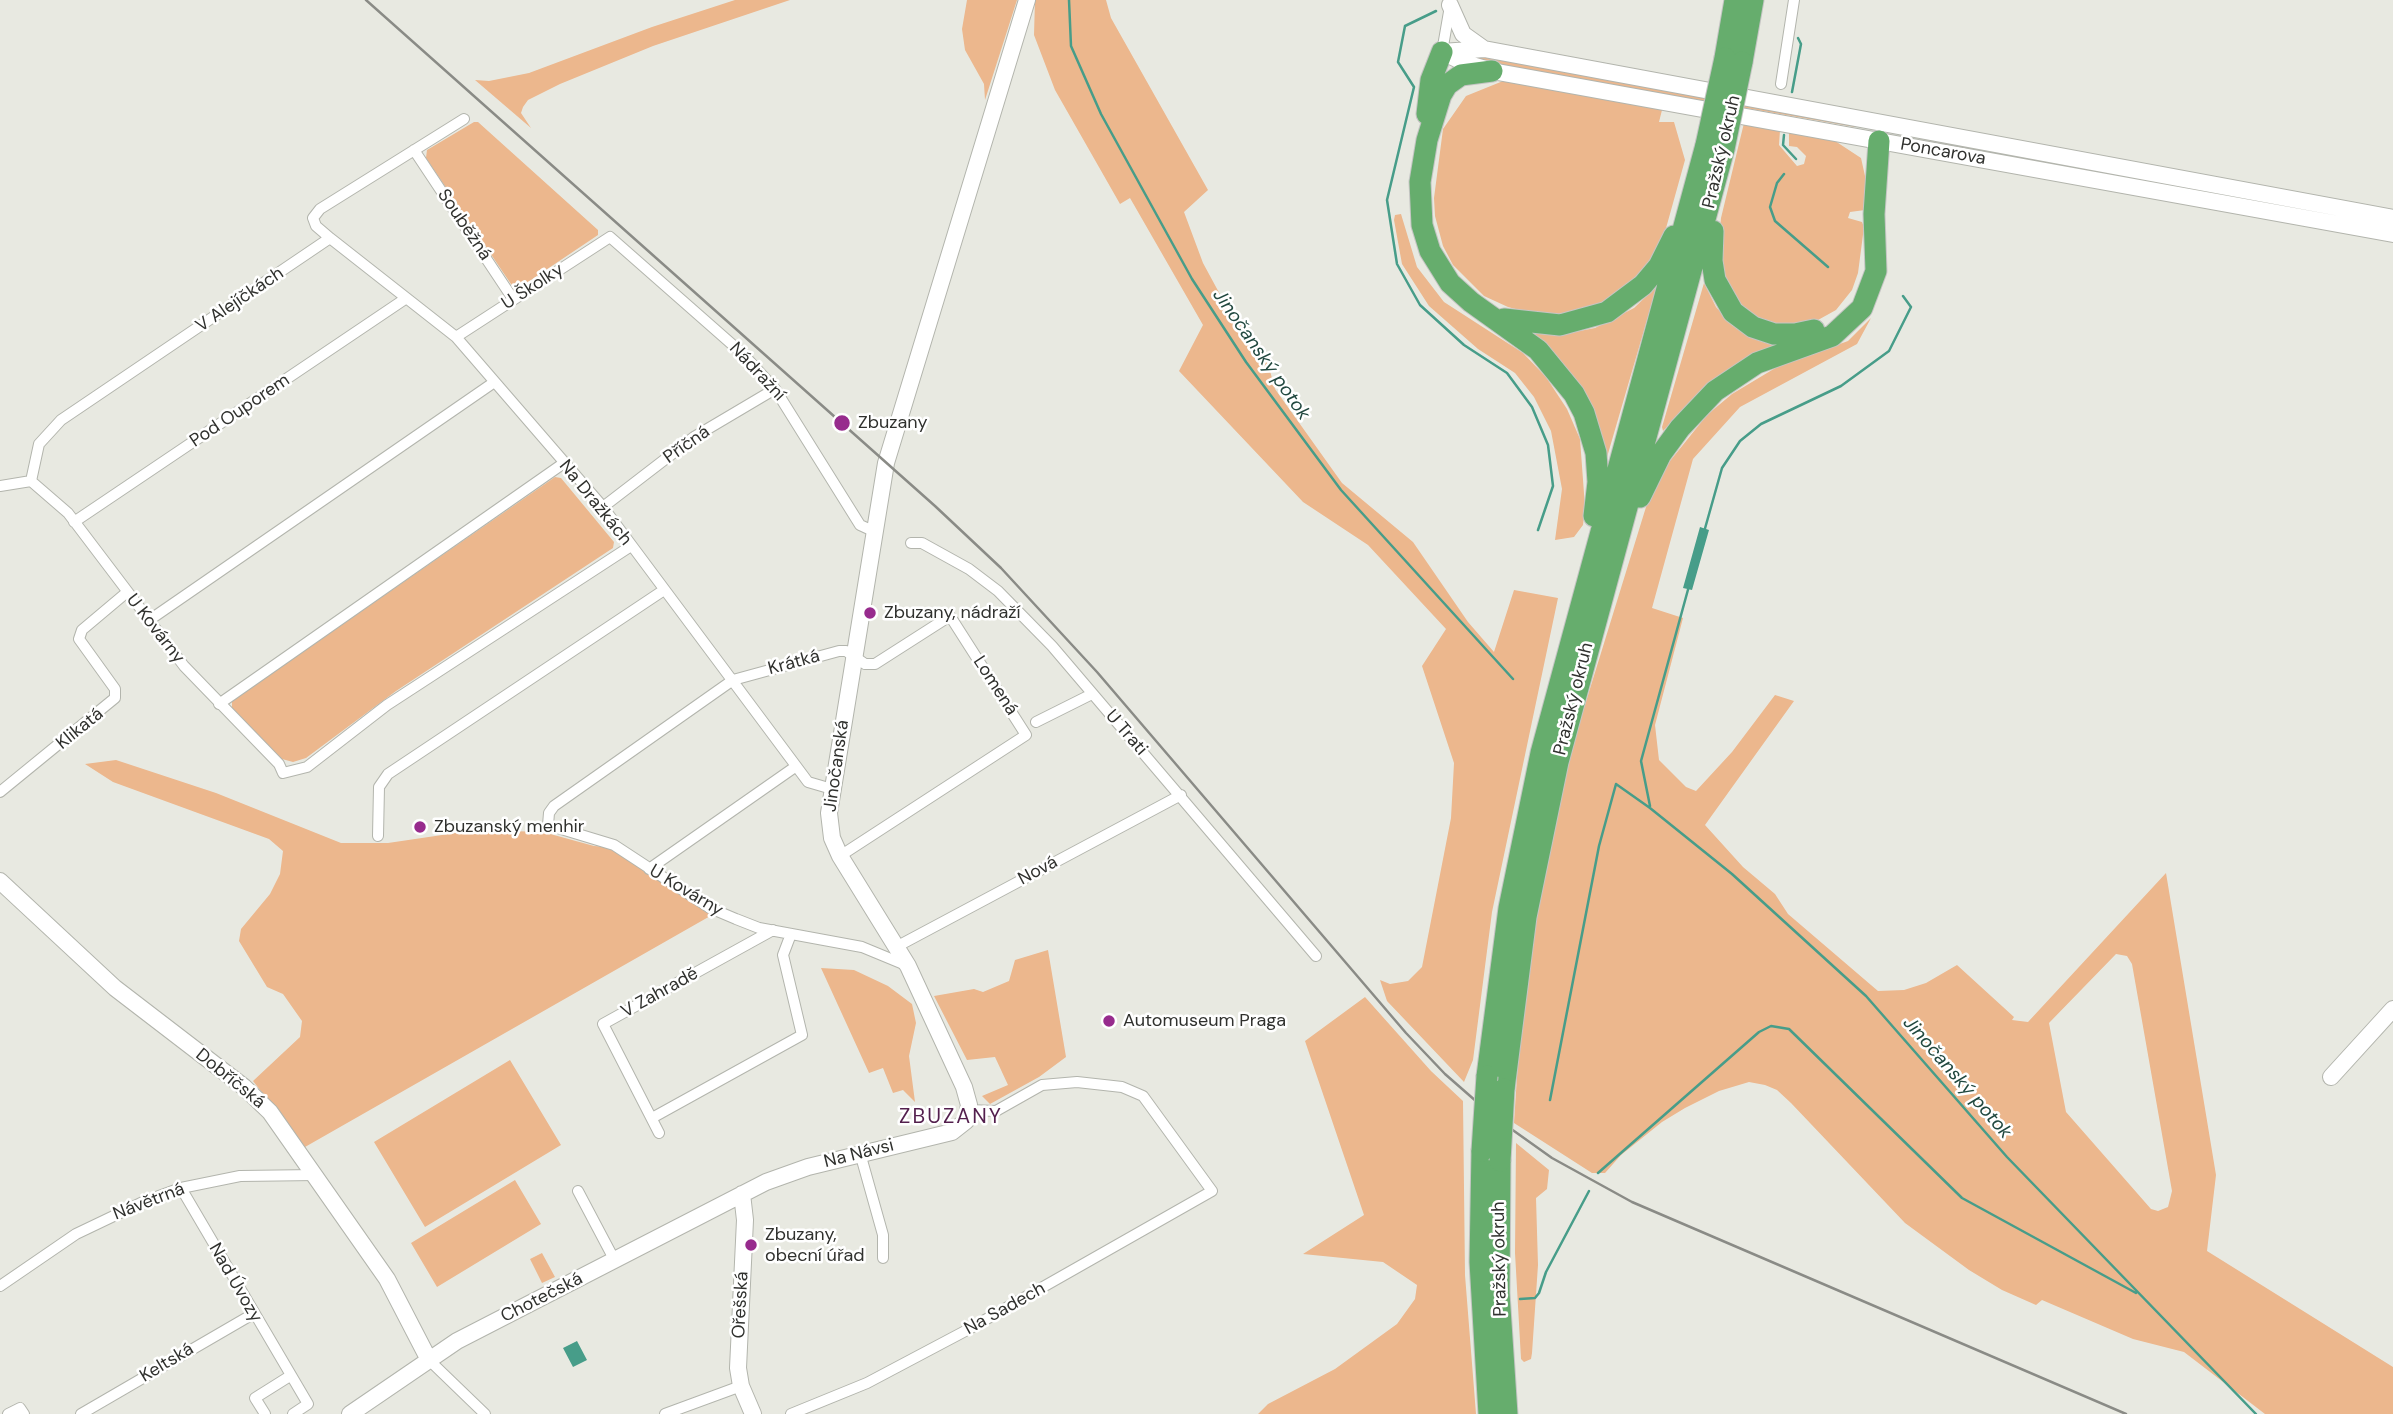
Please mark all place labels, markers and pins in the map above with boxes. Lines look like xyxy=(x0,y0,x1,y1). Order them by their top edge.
place label: Zbuzany xyxy=(858,412,927,434)
marker: Zbuzany xyxy=(832,413,852,433)
place label: Zbuzany, nádraží xyxy=(884,602,1021,624)
marker: Zbuzany, nádraží xyxy=(862,605,878,621)
place label: Zbuzanský menhir xyxy=(434,816,585,838)
marker: Zbuzanský menhir xyxy=(412,819,428,835)
place label: Automuseum Praga xyxy=(1123,1010,1286,1032)
marker: Automuseum Praga xyxy=(1101,1013,1117,1029)
place label: Zbuzany, obecní úřad xyxy=(765,1224,865,1266)
marker: Zbuzany, obecní úřad xyxy=(743,1237,759,1253)

